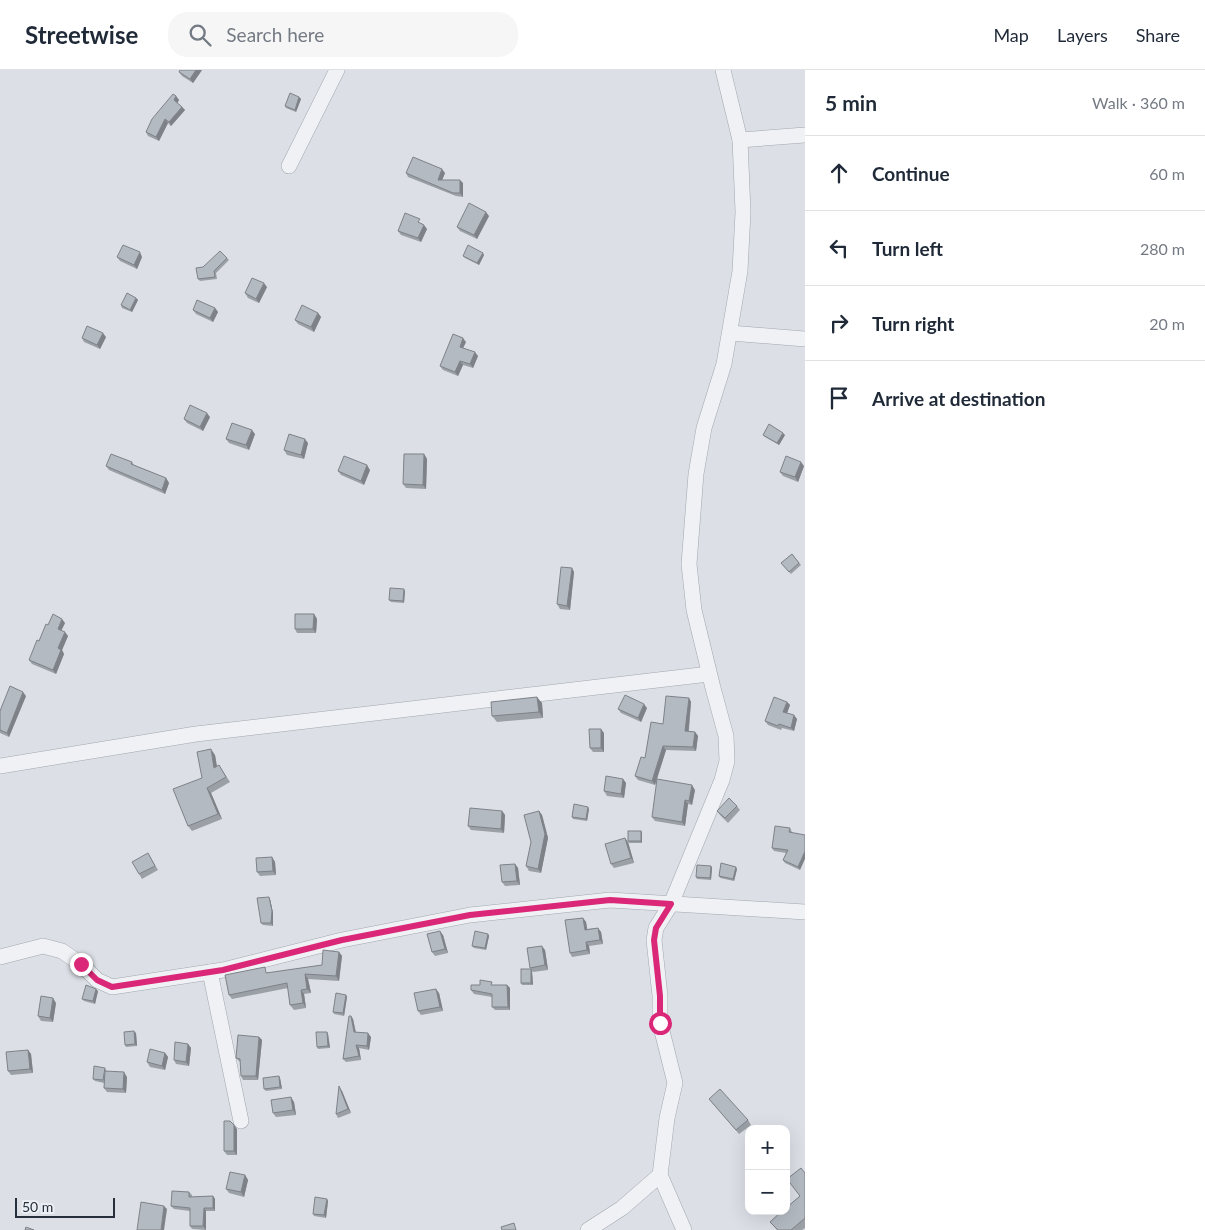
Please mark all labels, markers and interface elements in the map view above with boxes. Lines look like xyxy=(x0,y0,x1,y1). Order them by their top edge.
search box xyxy=(168,12,518,57)
text: Streetwise xyxy=(25,20,138,49)
icon: search xyxy=(186,21,214,49)
text: Search here xyxy=(226,23,324,46)
text: Map xyxy=(993,24,1029,46)
text: Layers xyxy=(1057,24,1108,46)
text: Share xyxy=(1136,24,1180,46)
text: 5 min xyxy=(825,90,877,115)
text: Walk · 360 m xyxy=(1092,93,1185,112)
icon: ahead xyxy=(825,159,853,187)
text: Continue xyxy=(872,162,950,185)
text: 60 m xyxy=(1149,164,1185,183)
icon: left xyxy=(825,234,853,262)
text: Turn left xyxy=(872,237,943,260)
text: 280 m xyxy=(1140,239,1185,258)
icon: right xyxy=(825,309,853,337)
text: Turn right xyxy=(872,312,954,335)
text: 20 m xyxy=(1149,314,1185,333)
icon: arrive xyxy=(825,384,853,412)
text: Arrive at destination xyxy=(872,387,1045,410)
route end xyxy=(70,953,93,976)
route start xyxy=(649,1012,672,1035)
map controls xyxy=(745,1125,790,1215)
button: + xyxy=(745,1125,790,1170)
button: − xyxy=(745,1170,790,1215)
scale bar xyxy=(15,1195,115,1218)
text: 50 m xyxy=(22,1198,53,1215)

